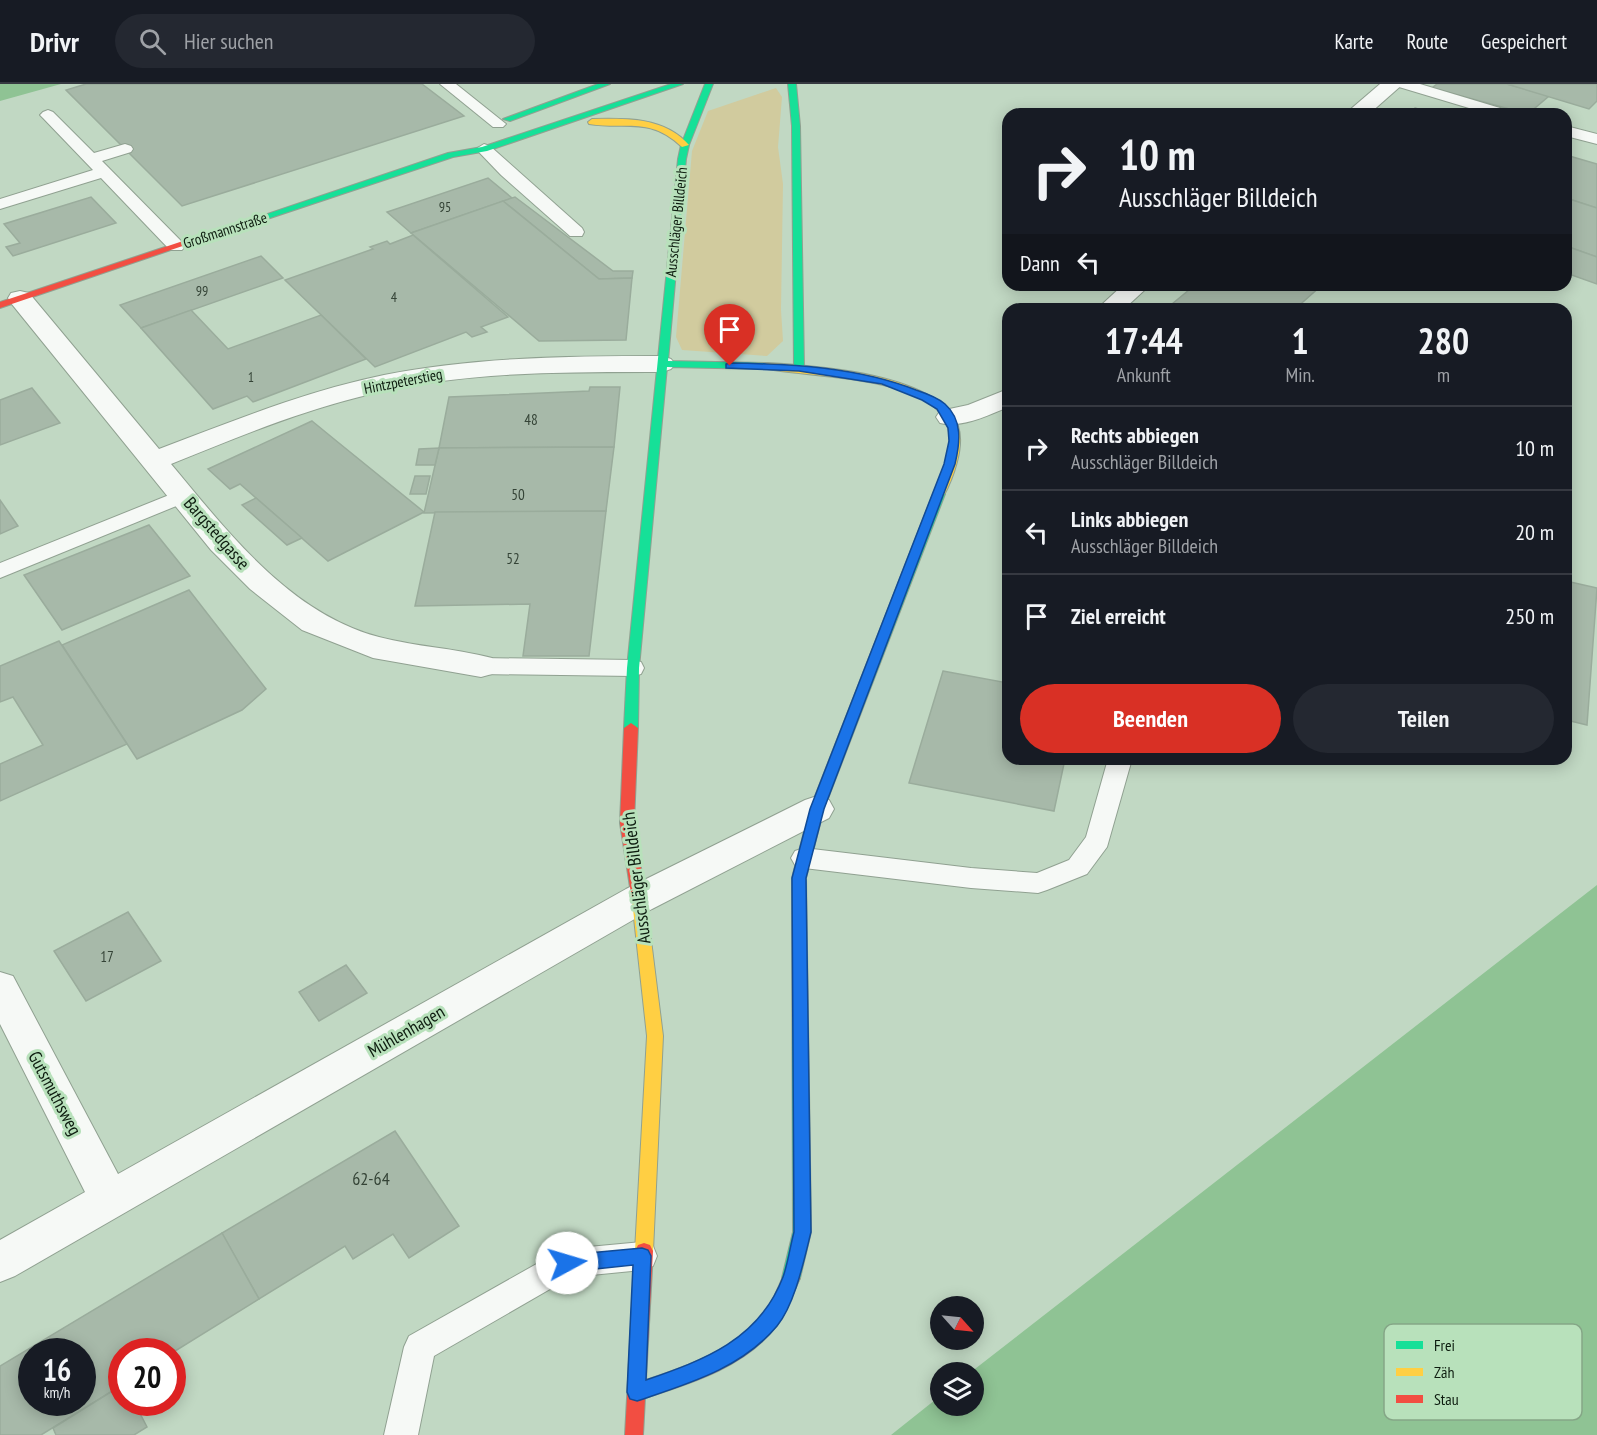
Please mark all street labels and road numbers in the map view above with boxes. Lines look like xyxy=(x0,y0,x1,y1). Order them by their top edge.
street label: Ausschläger Billdeich xyxy=(661,166,691,278)
street label: Großmannstraße xyxy=(181,208,269,252)
street label: Hintzpeterstieg xyxy=(362,364,444,398)
street label: Bargstedgasse xyxy=(179,492,255,574)
street label: Ausschläger Billdeich xyxy=(617,811,655,945)
street label: Mühlenhagen xyxy=(363,1000,449,1062)
street label: Gutsmuthsweg xyxy=(23,1047,87,1139)

